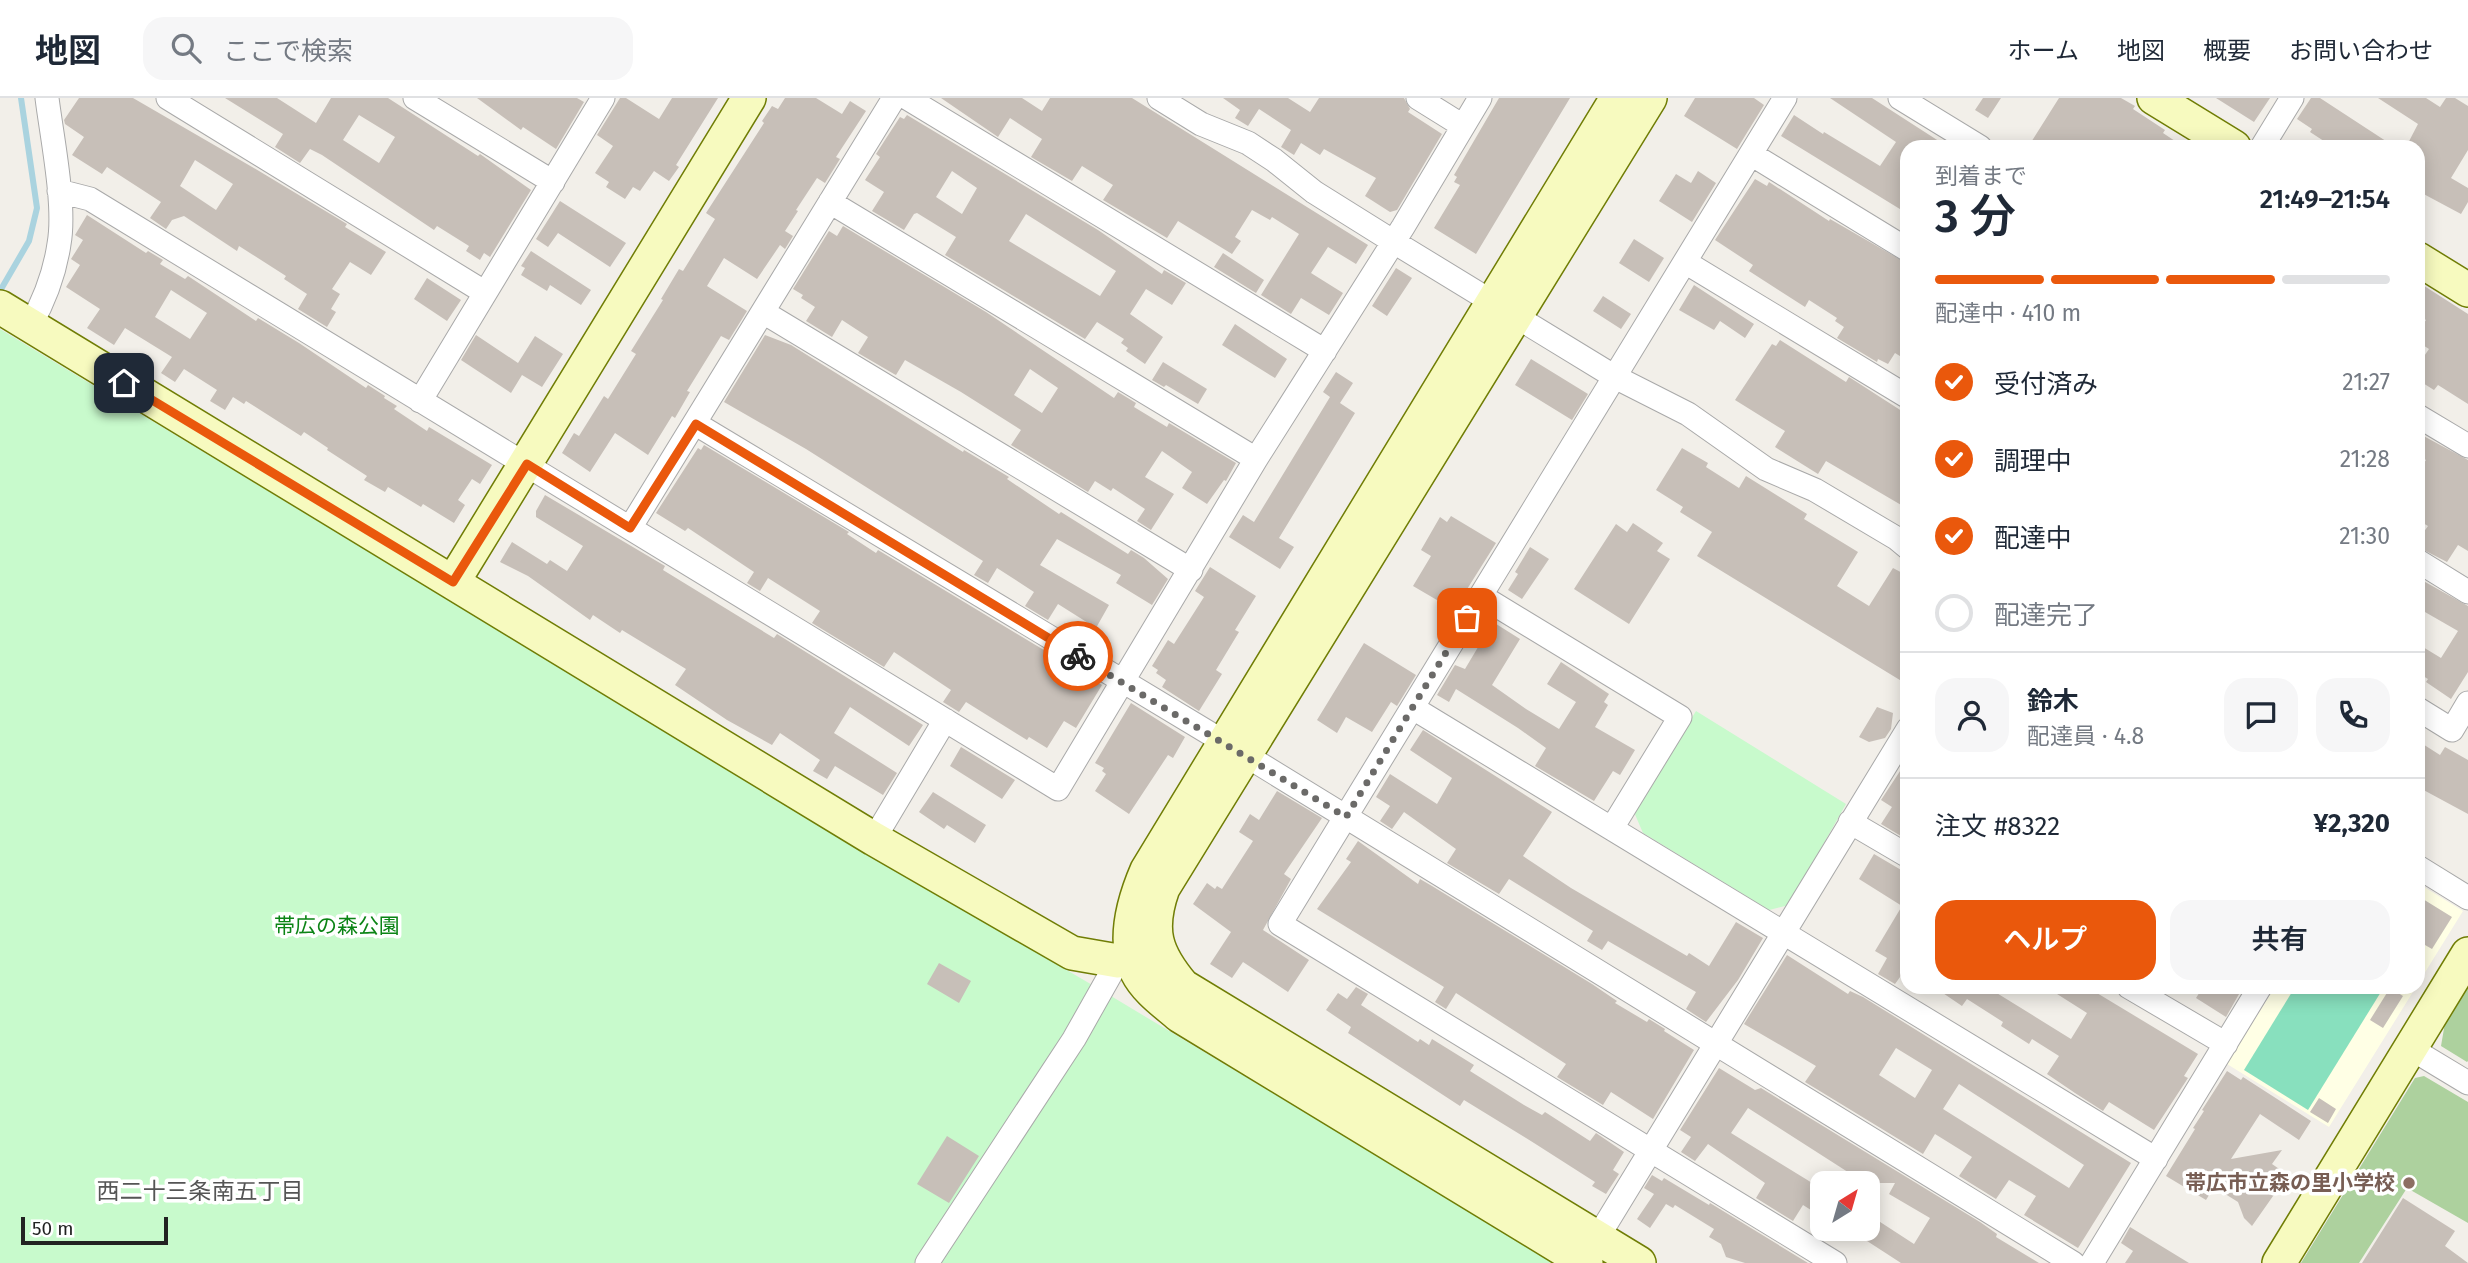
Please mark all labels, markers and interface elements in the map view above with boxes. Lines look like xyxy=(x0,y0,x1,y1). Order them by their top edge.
search box xyxy=(143,17,633,80)
icon: search xyxy=(167,29,205,67)
text: 地図 xyxy=(35,31,101,71)
text: ここで検索 xyxy=(223,36,353,67)
text: ホーム xyxy=(2008,37,2079,65)
text: 地図 xyxy=(2117,37,2165,65)
text: 概要 xyxy=(2203,37,2251,65)
text: お問い合わせ xyxy=(2289,37,2433,65)
text: 到着まで xyxy=(1935,162,2027,190)
text: 21:49–21:54 xyxy=(2260,184,2390,215)
text: 3 分 xyxy=(1935,189,2016,244)
text: 配達中 · 410 m xyxy=(1935,299,2081,327)
pin xyxy=(94,353,154,413)
icon: check xyxy=(1935,363,1973,401)
icon: home xyxy=(105,364,143,402)
text: 21:27 xyxy=(2342,368,2390,396)
text: 受付済み xyxy=(1994,369,2098,400)
icon: check xyxy=(1935,440,1973,478)
text: 21:28 xyxy=(2340,445,2390,473)
text: 調理中 xyxy=(1994,446,2072,477)
icon: check xyxy=(1935,517,1973,555)
text: 21:30 xyxy=(2339,522,2390,550)
text: 配達中 xyxy=(1994,523,2072,554)
pin xyxy=(1437,588,1497,648)
icon: bag xyxy=(1448,599,1486,637)
text: 配達完了 xyxy=(1994,600,2098,631)
courier xyxy=(1043,621,1113,691)
icon: bike xyxy=(1059,637,1097,675)
button: person xyxy=(1935,678,2009,752)
button: chat xyxy=(2224,678,2298,752)
button: phone xyxy=(2316,678,2390,752)
text: 鈴木 xyxy=(2027,686,2079,717)
text: 配達員 · 4.8 xyxy=(2027,722,2144,750)
text: ¥2,320 xyxy=(2314,808,2390,839)
text: 注文 #8322 xyxy=(1935,811,2060,842)
button: ヘルプ xyxy=(1935,900,2156,980)
button: 共有 xyxy=(2170,900,2390,980)
park label: 帯広の森公園 xyxy=(274,913,400,939)
place label: 帯広市立森の里小学校 xyxy=(2185,1170,2395,1196)
north arrow xyxy=(1810,1171,1880,1241)
map controls xyxy=(1810,1171,1880,1241)
marker: 帯広市立森の里小学校 xyxy=(2401,1175,2417,1191)
district label: 西二十三条南五丁目 xyxy=(97,1177,304,1205)
scale bar xyxy=(21,1214,168,1246)
text: 50 m xyxy=(32,1217,73,1240)

